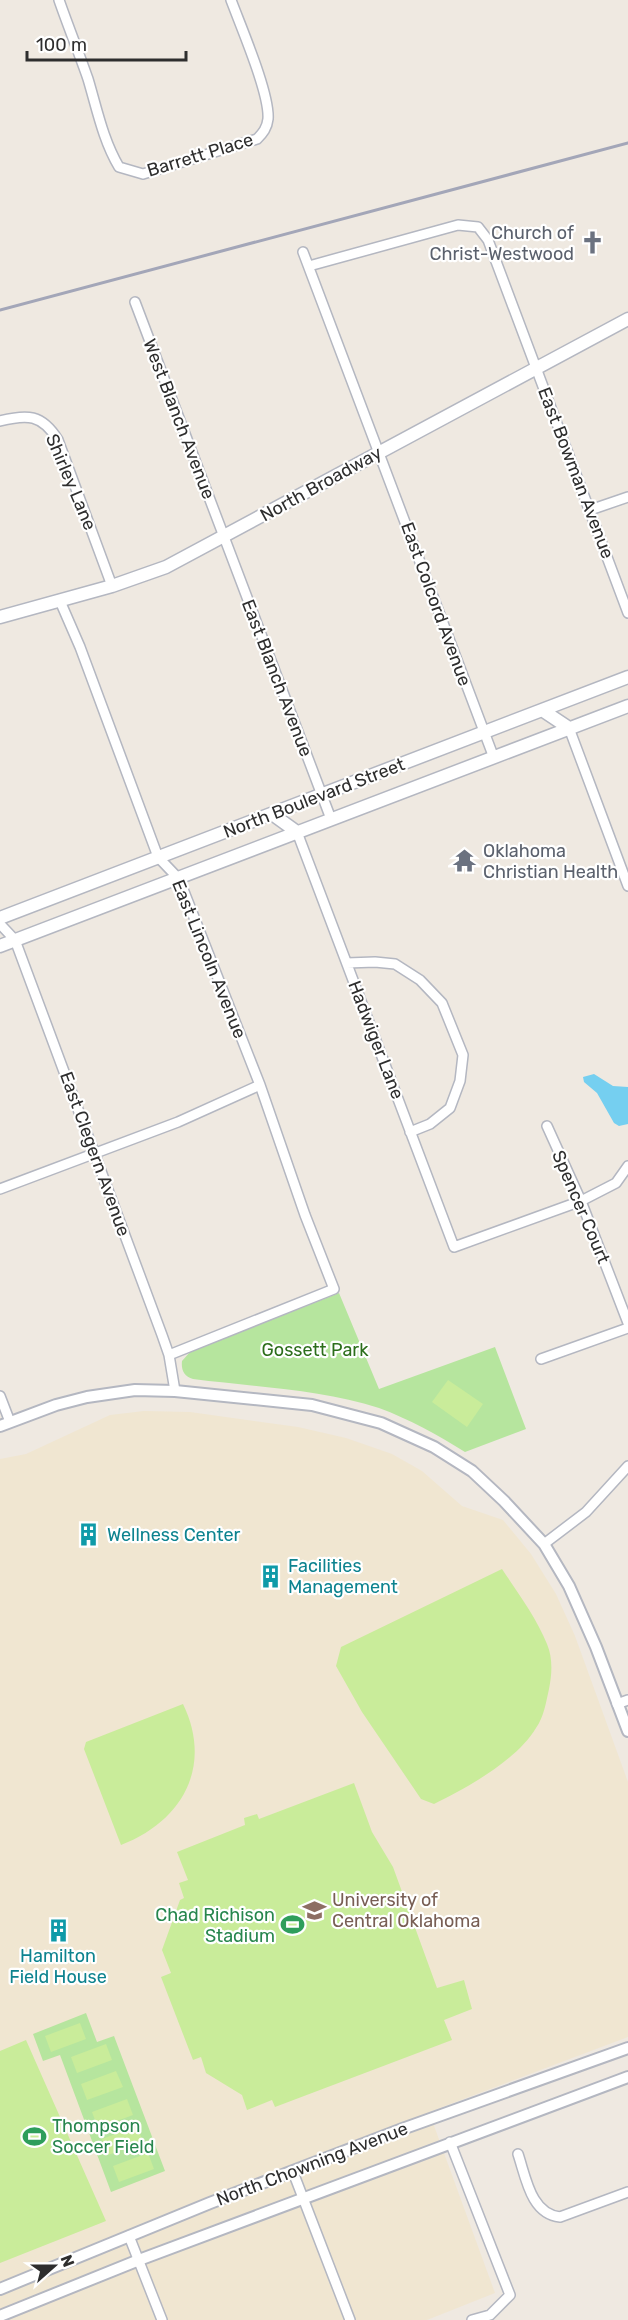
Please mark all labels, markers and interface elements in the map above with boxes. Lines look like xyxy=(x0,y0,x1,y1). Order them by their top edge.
scale bar xyxy=(27,24,186,62)
text: 100 m xyxy=(36,34,87,56)
street label: Barrett Place xyxy=(144,128,256,182)
place label: Church of Christ-Westwood xyxy=(430,222,574,265)
church icon: Church of Christ-Westwood xyxy=(579,230,605,256)
street label: West Blanch Avenue xyxy=(138,336,220,502)
street label: East Bowman Avenue xyxy=(533,384,619,562)
street label: Shirley Lane xyxy=(41,431,101,533)
street label: North Broadway xyxy=(256,441,386,526)
street label: East Colcord Avenue xyxy=(396,519,476,689)
street label: East Blanch Avenue xyxy=(237,596,317,760)
street label: North Boulevard Street xyxy=(220,753,408,843)
place label: Oklahoma Christian Health xyxy=(483,840,618,883)
temple icon: Oklahoma Christian Health xyxy=(452,848,478,874)
street label: East Lincoln Avenue xyxy=(167,876,251,1042)
street label: Hadwiger Lane xyxy=(343,978,409,1102)
street label: East Clegern Avenue xyxy=(55,1069,135,1239)
street label: Spencer Court xyxy=(547,1147,615,1267)
park label: Gossett Park xyxy=(262,1339,369,1361)
building icon: Wellness Center xyxy=(76,1522,102,1548)
place label: Wellness Center xyxy=(107,1524,241,1546)
place label: Facilities Management xyxy=(288,1555,398,1598)
building icon: Facilities Management xyxy=(257,1563,283,1589)
place label: University of Central Oklahoma xyxy=(332,1889,480,1932)
school or university icon: University of Central Oklahoma xyxy=(301,1897,327,1923)
place label: Chad Richison Stadium xyxy=(155,1904,275,1947)
sports icon: Chad Richison Stadium xyxy=(280,1912,306,1938)
building icon: Hamilton Field House xyxy=(45,1917,71,1943)
place label: Hamilton Field House xyxy=(9,1945,107,1988)
place label: Thompson Soccer Field xyxy=(52,2115,154,2158)
street label: North Chowning Avenue xyxy=(213,2117,411,2211)
sports icon: Thompson Soccer Field xyxy=(21,2123,47,2149)
north arrow xyxy=(24,2236,84,2296)
text: N xyxy=(57,2252,78,2270)

